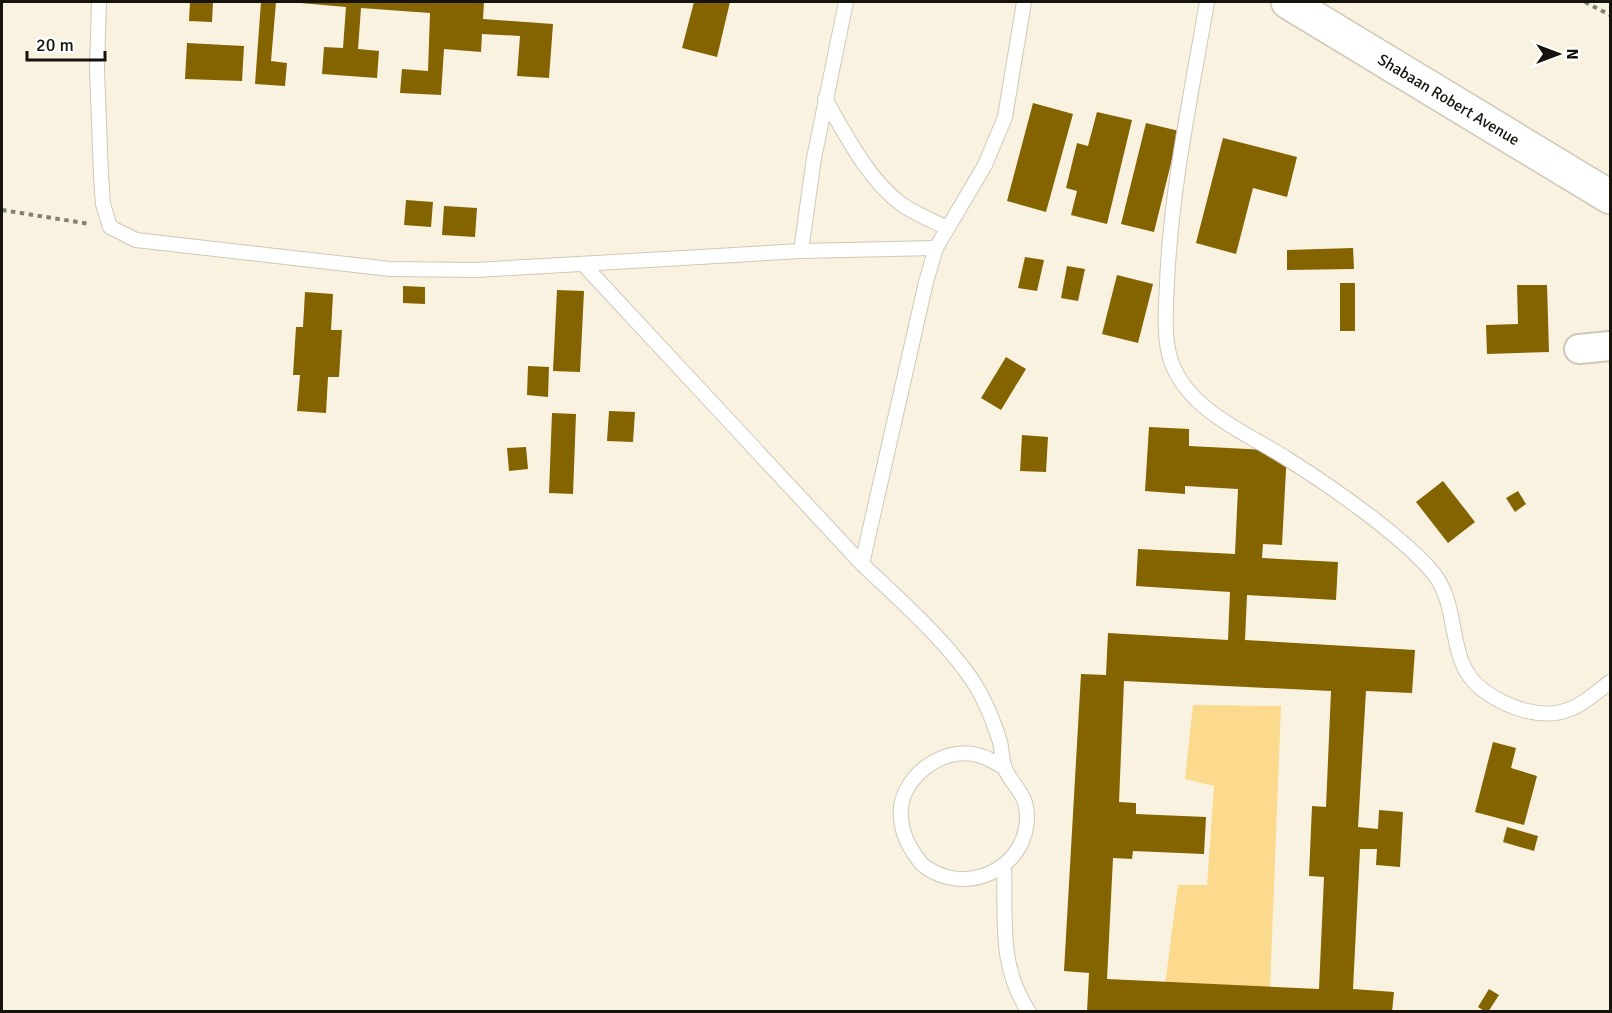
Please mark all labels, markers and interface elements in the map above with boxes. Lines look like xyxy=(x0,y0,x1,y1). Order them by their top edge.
scale bar xyxy=(27,24,105,62)
north arrow xyxy=(1528,24,1588,84)
text: 20 m xyxy=(36,34,74,56)
text: N xyxy=(1562,48,1582,60)
street label: Shabaan Robert Avenue xyxy=(1374,50,1523,150)

